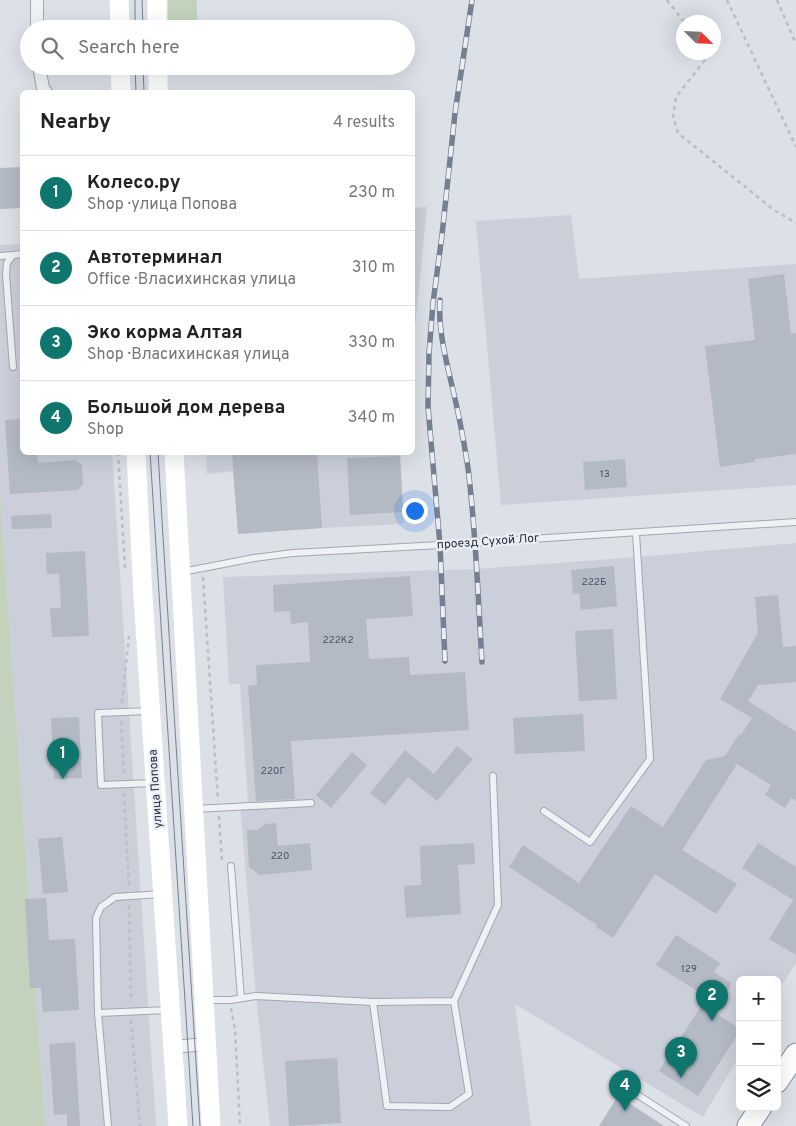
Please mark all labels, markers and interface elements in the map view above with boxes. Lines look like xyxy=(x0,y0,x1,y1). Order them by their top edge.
north arrow xyxy=(676,15,721,60)
search box xyxy=(20,20,415,75)
icon: search xyxy=(38,34,66,62)
text: Search here xyxy=(78,36,180,60)
text: Nearby xyxy=(40,109,111,136)
text: 4 results xyxy=(333,113,395,133)
text: Колесо.ру xyxy=(87,171,180,195)
text: 1 xyxy=(53,183,59,203)
text: 230 m xyxy=(348,183,395,203)
text: Shop · улица Попова xyxy=(87,195,237,215)
text: Автотерминал xyxy=(87,246,222,270)
text: 2 xyxy=(51,258,61,278)
text: 310 m xyxy=(352,258,395,278)
text: Office · Власихинская улица xyxy=(87,270,296,290)
text: Эко корма Алтая xyxy=(87,321,243,345)
text: 3 xyxy=(51,333,61,353)
text: 330 m xyxy=(348,333,395,353)
text: Shop · Власихинская улица xyxy=(87,345,289,365)
text: Большой дом дерева xyxy=(87,396,285,420)
text: 4 xyxy=(51,408,61,428)
text: 340 m xyxy=(348,408,395,428)
text: Shop xyxy=(87,420,124,440)
house number: 13 xyxy=(600,468,610,481)
your location xyxy=(402,498,428,524)
street label: проезд Сухой Лог xyxy=(436,530,540,554)
house number: 222Б xyxy=(582,576,606,589)
house number: 222К2 xyxy=(322,634,354,647)
pin: 1 xyxy=(47,738,79,779)
street label: улица Попова xyxy=(145,749,167,829)
house number: 220Г xyxy=(261,765,285,778)
house number: 220 xyxy=(271,850,289,863)
house number: 129 xyxy=(681,963,697,976)
map controls xyxy=(736,976,781,1111)
button: + xyxy=(736,976,781,1021)
pin: 2 xyxy=(696,980,728,1021)
button: − xyxy=(736,1021,781,1066)
pin: 3 xyxy=(665,1037,697,1078)
button: layers xyxy=(736,1066,781,1111)
pin: 4 xyxy=(609,1070,641,1111)

